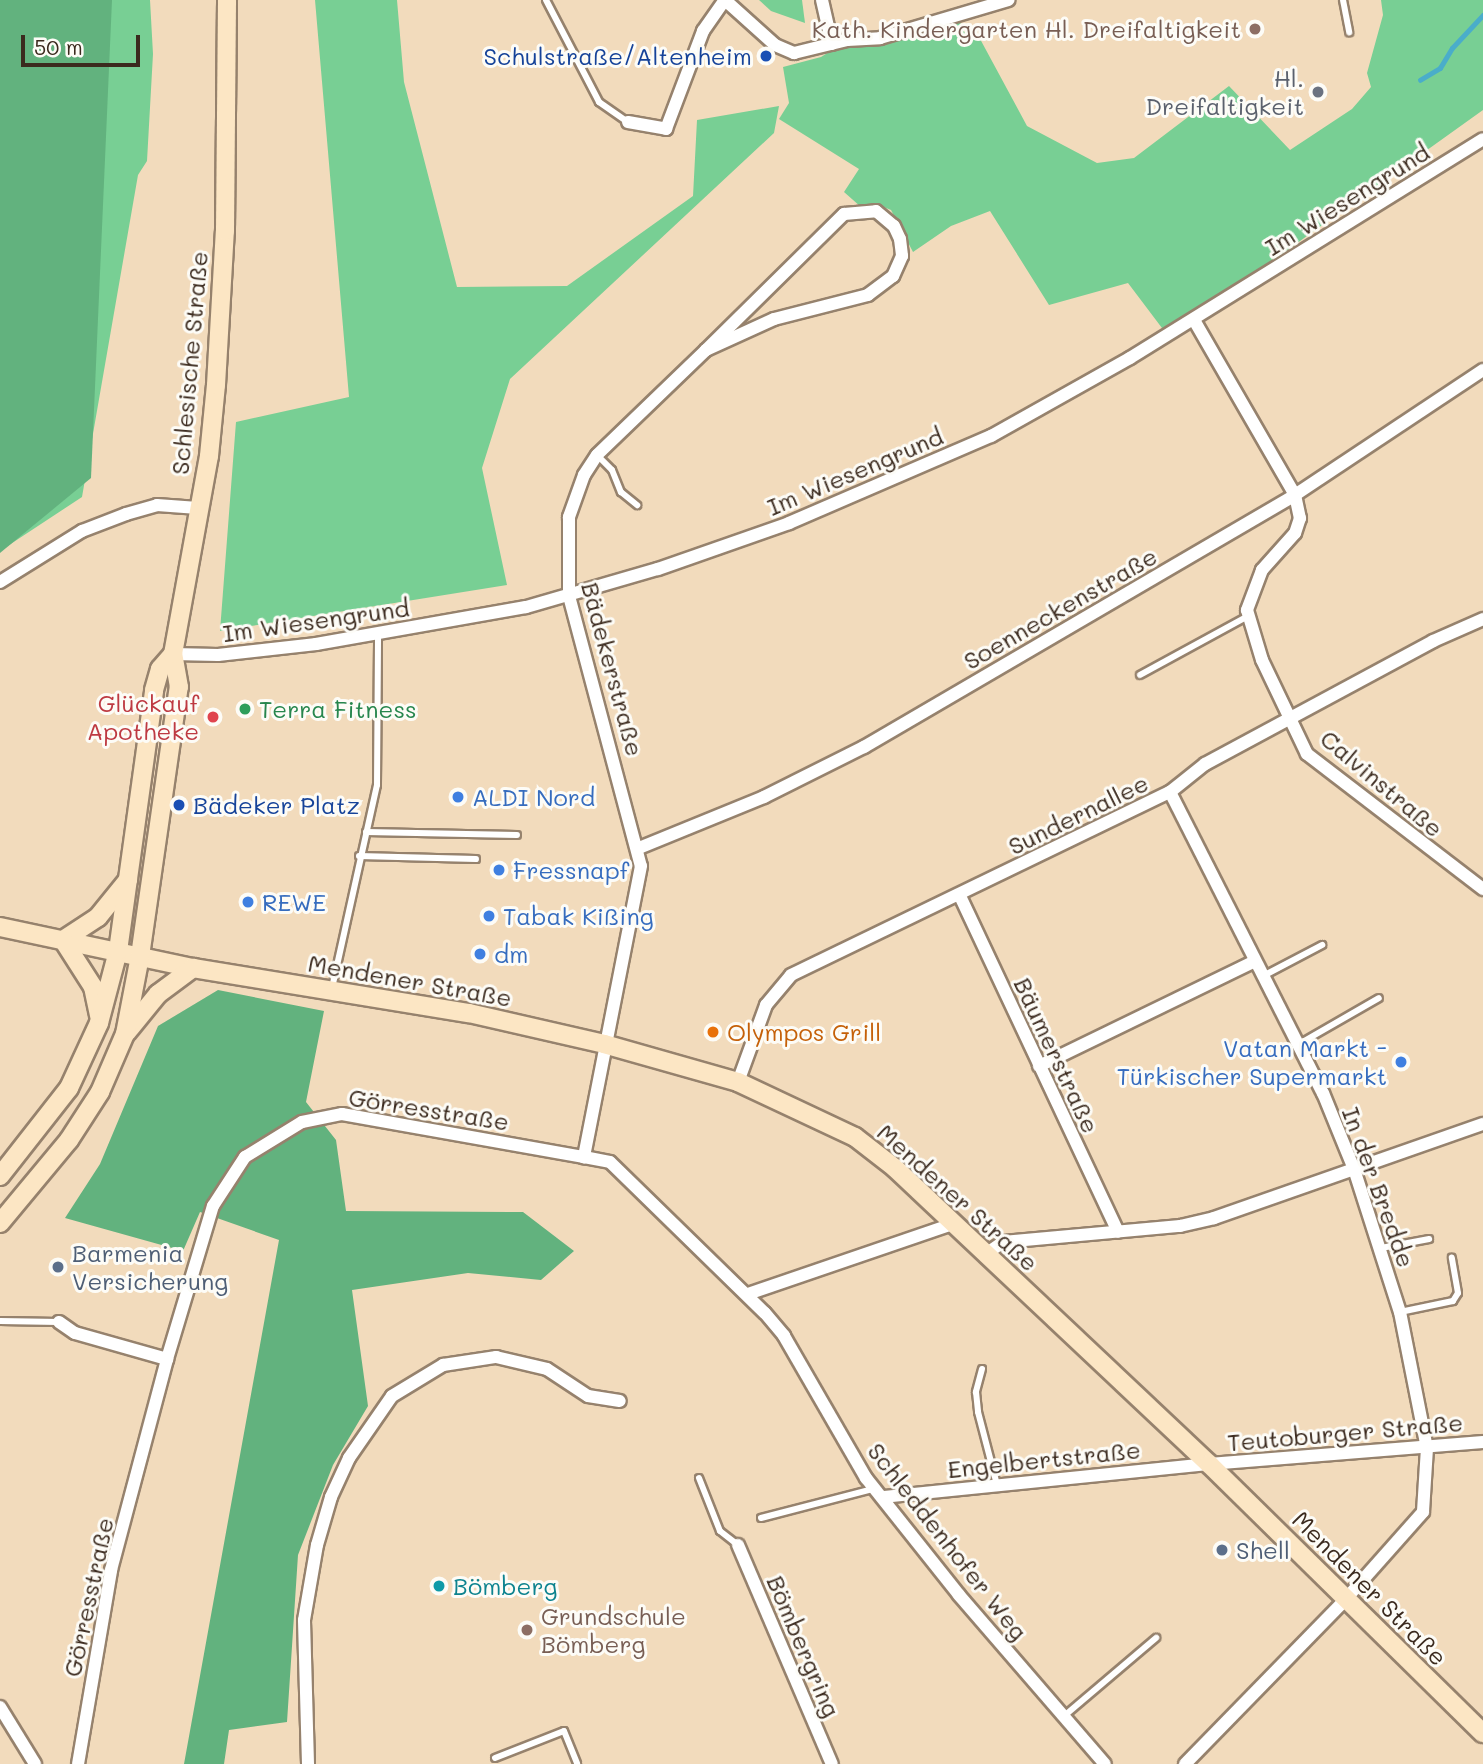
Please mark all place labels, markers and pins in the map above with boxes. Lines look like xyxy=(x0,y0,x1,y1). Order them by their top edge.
place label: Kath. Kindergarten Hl. Dreifaltigkeit xyxy=(812,15,1241,43)
marker: Kath. Kindergarten Hl. Dreifaltigkeit xyxy=(1247,21,1263,37)
place label: Schulstraße/Altenheim xyxy=(484,42,752,70)
marker: Schulstraße/Altenheim xyxy=(758,48,774,64)
place label: Hl. Dreifaltigkeit xyxy=(1146,64,1304,120)
marker: Hl. Dreifaltigkeit xyxy=(1310,84,1326,100)
place label: Glückauf Apotheke xyxy=(87,689,199,745)
place label: Terra Fitness xyxy=(259,695,417,723)
marker: Terra Fitness xyxy=(237,701,253,717)
marker: Glückauf Apotheke xyxy=(205,709,221,725)
place label: ALDI Nord xyxy=(472,783,595,811)
marker: ALDI Nord xyxy=(450,789,466,805)
place label: Bädeker Platz xyxy=(193,791,360,819)
marker: Bädeker Platz xyxy=(171,797,187,813)
place label: Fressnapf xyxy=(513,856,629,884)
marker: Fressnapf xyxy=(491,862,507,878)
place label: REWE xyxy=(262,888,326,916)
marker: REWE xyxy=(240,894,256,910)
place label: Tabak Kißing xyxy=(503,902,654,930)
marker: Tabak Kißing xyxy=(481,908,497,924)
place label: dm xyxy=(494,940,528,968)
marker: dm xyxy=(472,946,488,962)
place label: Olympos Grill xyxy=(727,1018,881,1046)
marker: Olympos Grill xyxy=(705,1024,721,1040)
place label: Vatan Markt - Türkischer Supermarkt xyxy=(1117,1034,1387,1090)
marker: Vatan Markt - Türkischer Supermarkt xyxy=(1393,1054,1409,1070)
place label: Barmenia Versicherung xyxy=(72,1239,228,1295)
marker: Barmenia Versicherung xyxy=(50,1259,66,1275)
place label: Shell xyxy=(1236,1536,1290,1564)
marker: Shell xyxy=(1214,1542,1230,1558)
place label: Bömberg xyxy=(453,1572,557,1600)
marker: Bömberg xyxy=(431,1578,447,1594)
place label: Grundschule Bömberg xyxy=(541,1602,686,1658)
marker: Grundschule Bömberg xyxy=(519,1622,535,1638)

